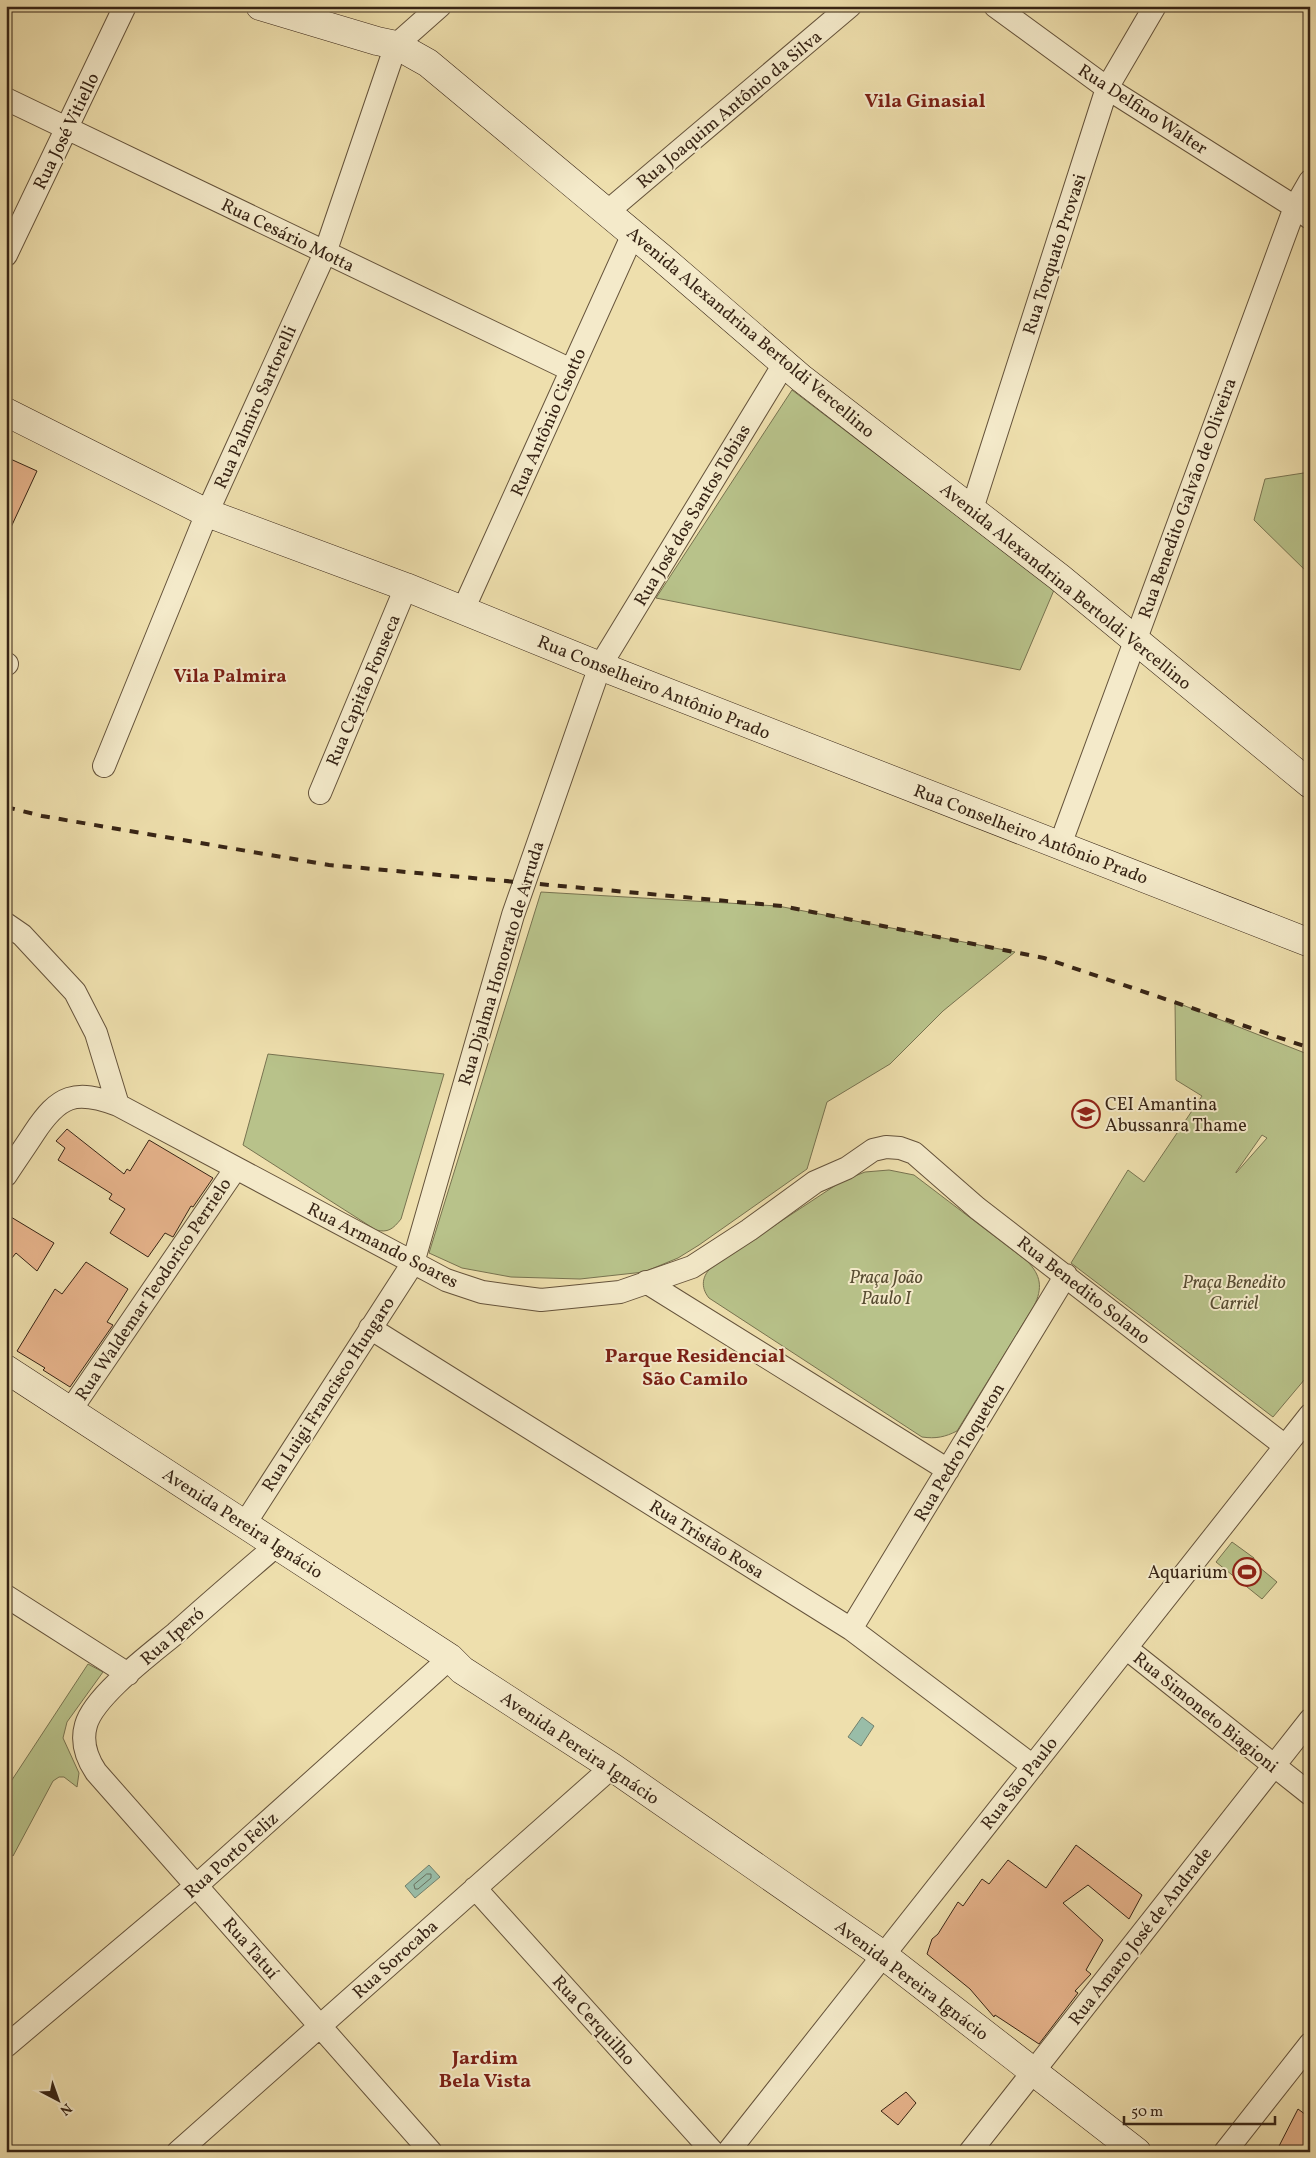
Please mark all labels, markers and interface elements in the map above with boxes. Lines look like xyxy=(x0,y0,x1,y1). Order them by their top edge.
street label: Rua Joaquim Antônio da Silva xyxy=(632,25,828,195)
street label: Rua Delfino Walter xyxy=(1072,59,1212,162)
street label: Rua José Vitiello xyxy=(28,69,106,194)
district label: Vila Ginasial xyxy=(864,88,986,116)
street label: Rua Torquato Provasi xyxy=(1018,171,1093,338)
street label: Rua Cesário Motta xyxy=(216,193,358,279)
street label: Avenida Alexandrina Bertoldi Vercellino xyxy=(621,222,880,445)
street label: Rua Palmiro Sartorelli xyxy=(209,322,304,493)
street label: Rua Antônio Cisotto xyxy=(505,345,593,501)
street label: Rua Benedito Galvão de Oliveira xyxy=(1133,375,1244,622)
street label: Rua José dos Santos Tobias xyxy=(629,420,758,611)
street label: Avenida Alexandrina Bertoldi Vercellino xyxy=(934,478,1196,697)
street label: Rua Capitão Fonseca xyxy=(321,611,408,770)
street label: Rua Conselheiro Antônio Prado xyxy=(533,630,774,747)
district label: Vila Palmira xyxy=(173,664,287,690)
street label: Rua Conselheiro Antônio Prado xyxy=(910,779,1151,892)
street label: Rua Djalma Honorato de Arruda xyxy=(453,838,552,1089)
place label: CEI Amantina Abussanra Thame xyxy=(1105,1093,1247,1139)
school or university icon: CEI Amantina Abussanra Thame xyxy=(1071,1099,1101,1129)
street label: Rua Waldemar Teodorico Perrielo xyxy=(70,1174,238,1406)
street label: Rua Armando Soares xyxy=(302,1197,462,1295)
street label: Rua Benedito Solano xyxy=(1011,1231,1155,1351)
park label: Praça João Paulo I xyxy=(849,1266,923,1312)
park label: Praça Benedito Carriel xyxy=(1182,1271,1286,1317)
street label: Rua Luigi Francisco Hungaro xyxy=(257,1292,402,1497)
district label: Parque Residencial São Camilo xyxy=(605,1343,785,1394)
street label: Rua Pedro Toqueton xyxy=(909,1378,1012,1527)
street label: Avenida Pereira Ignácio xyxy=(157,1463,327,1586)
street label: Rua Tristão Rosa xyxy=(644,1495,769,1586)
sports icon: Aquarium xyxy=(1232,1557,1262,1587)
place label: Aquarium xyxy=(1148,1561,1228,1586)
street label: Rua Iperó xyxy=(136,1602,210,1672)
street label: Rua Simoneto Biagioni xyxy=(1127,1647,1283,1780)
street label: Avenida Pereira Ignácio xyxy=(495,1687,664,1812)
street label: Rua São Paulo xyxy=(976,1732,1064,1836)
street label: Rua Porto Feliz xyxy=(179,1807,285,1905)
street label: Rua Amaro José de Andrade xyxy=(1064,1843,1219,2031)
street label: Rua Tatuí xyxy=(216,1913,284,1986)
street label: Rua Sorocaba xyxy=(348,1915,444,2005)
street label: Avenida Pereira Ignácio xyxy=(829,1915,993,2047)
street label: Rua Cerquilho xyxy=(545,1970,640,2072)
district label: Jardim Bela Vista xyxy=(439,2045,531,2096)
north arrow xyxy=(32,2076,82,2126)
scale bar xyxy=(1124,2093,1275,2125)
text: N xyxy=(55,2098,76,2119)
text: 50 m xyxy=(1131,2102,1163,2123)

